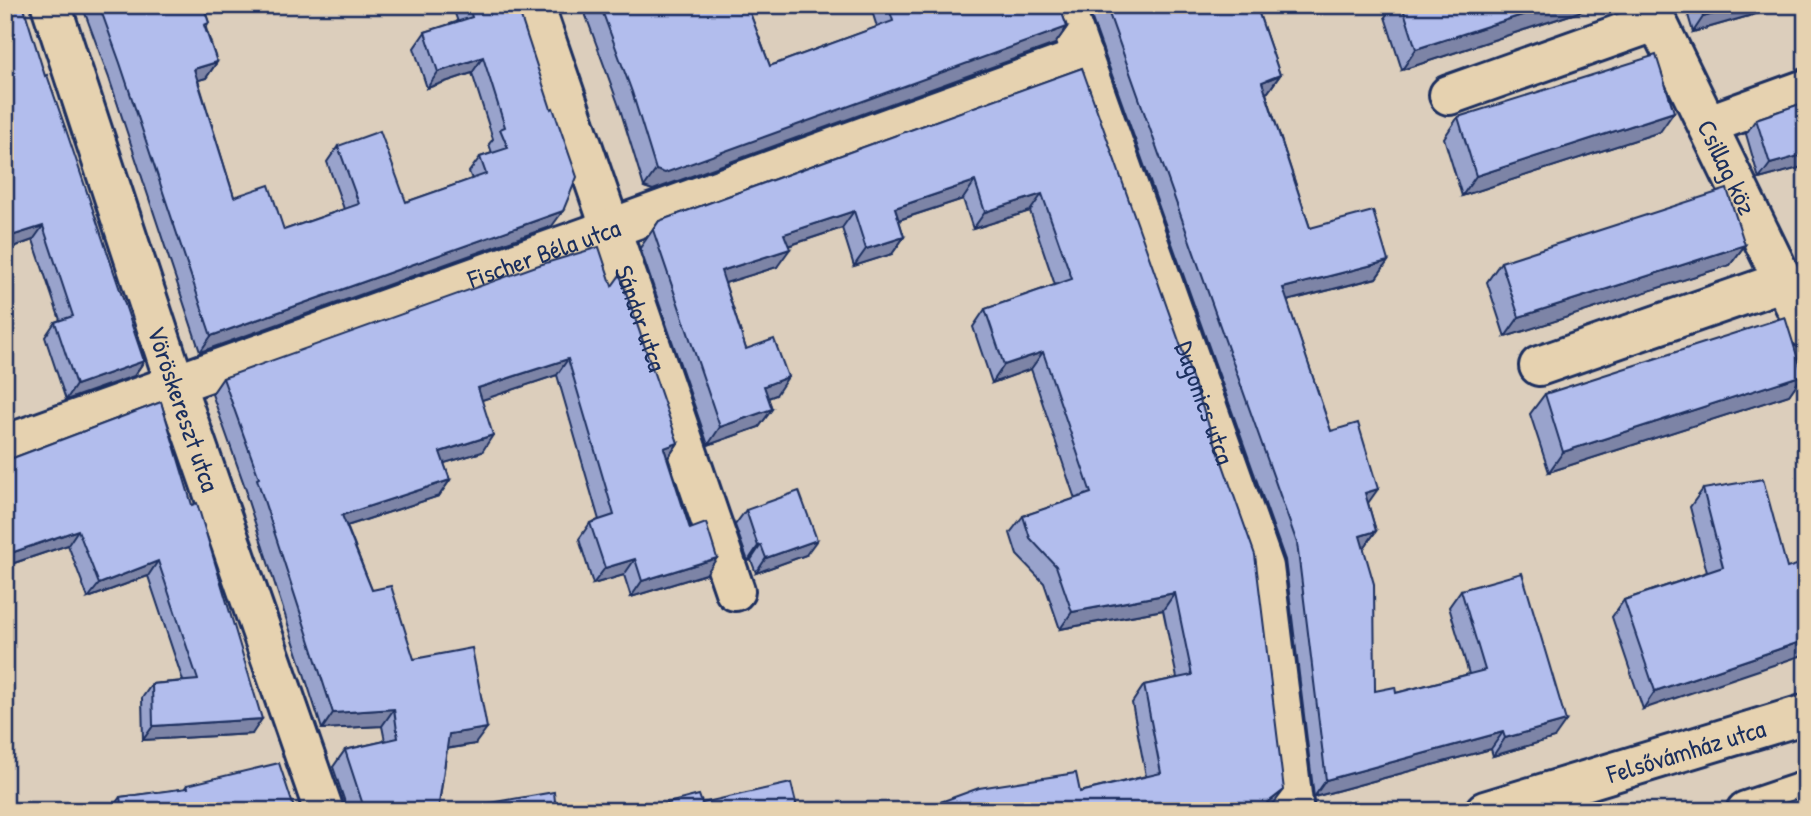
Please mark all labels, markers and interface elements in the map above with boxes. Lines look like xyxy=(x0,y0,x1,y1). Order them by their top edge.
street label: Csillag köz xyxy=(1690,114,1766,220)
street label: Fischer Béla utca xyxy=(462,209,625,296)
street label: Sándor utca xyxy=(607,260,676,376)
street label: Vöröskereszt utca xyxy=(140,321,229,496)
street label: Dugonics utca xyxy=(1168,336,1243,469)
street label: Felsővámház utca xyxy=(1602,710,1769,791)

